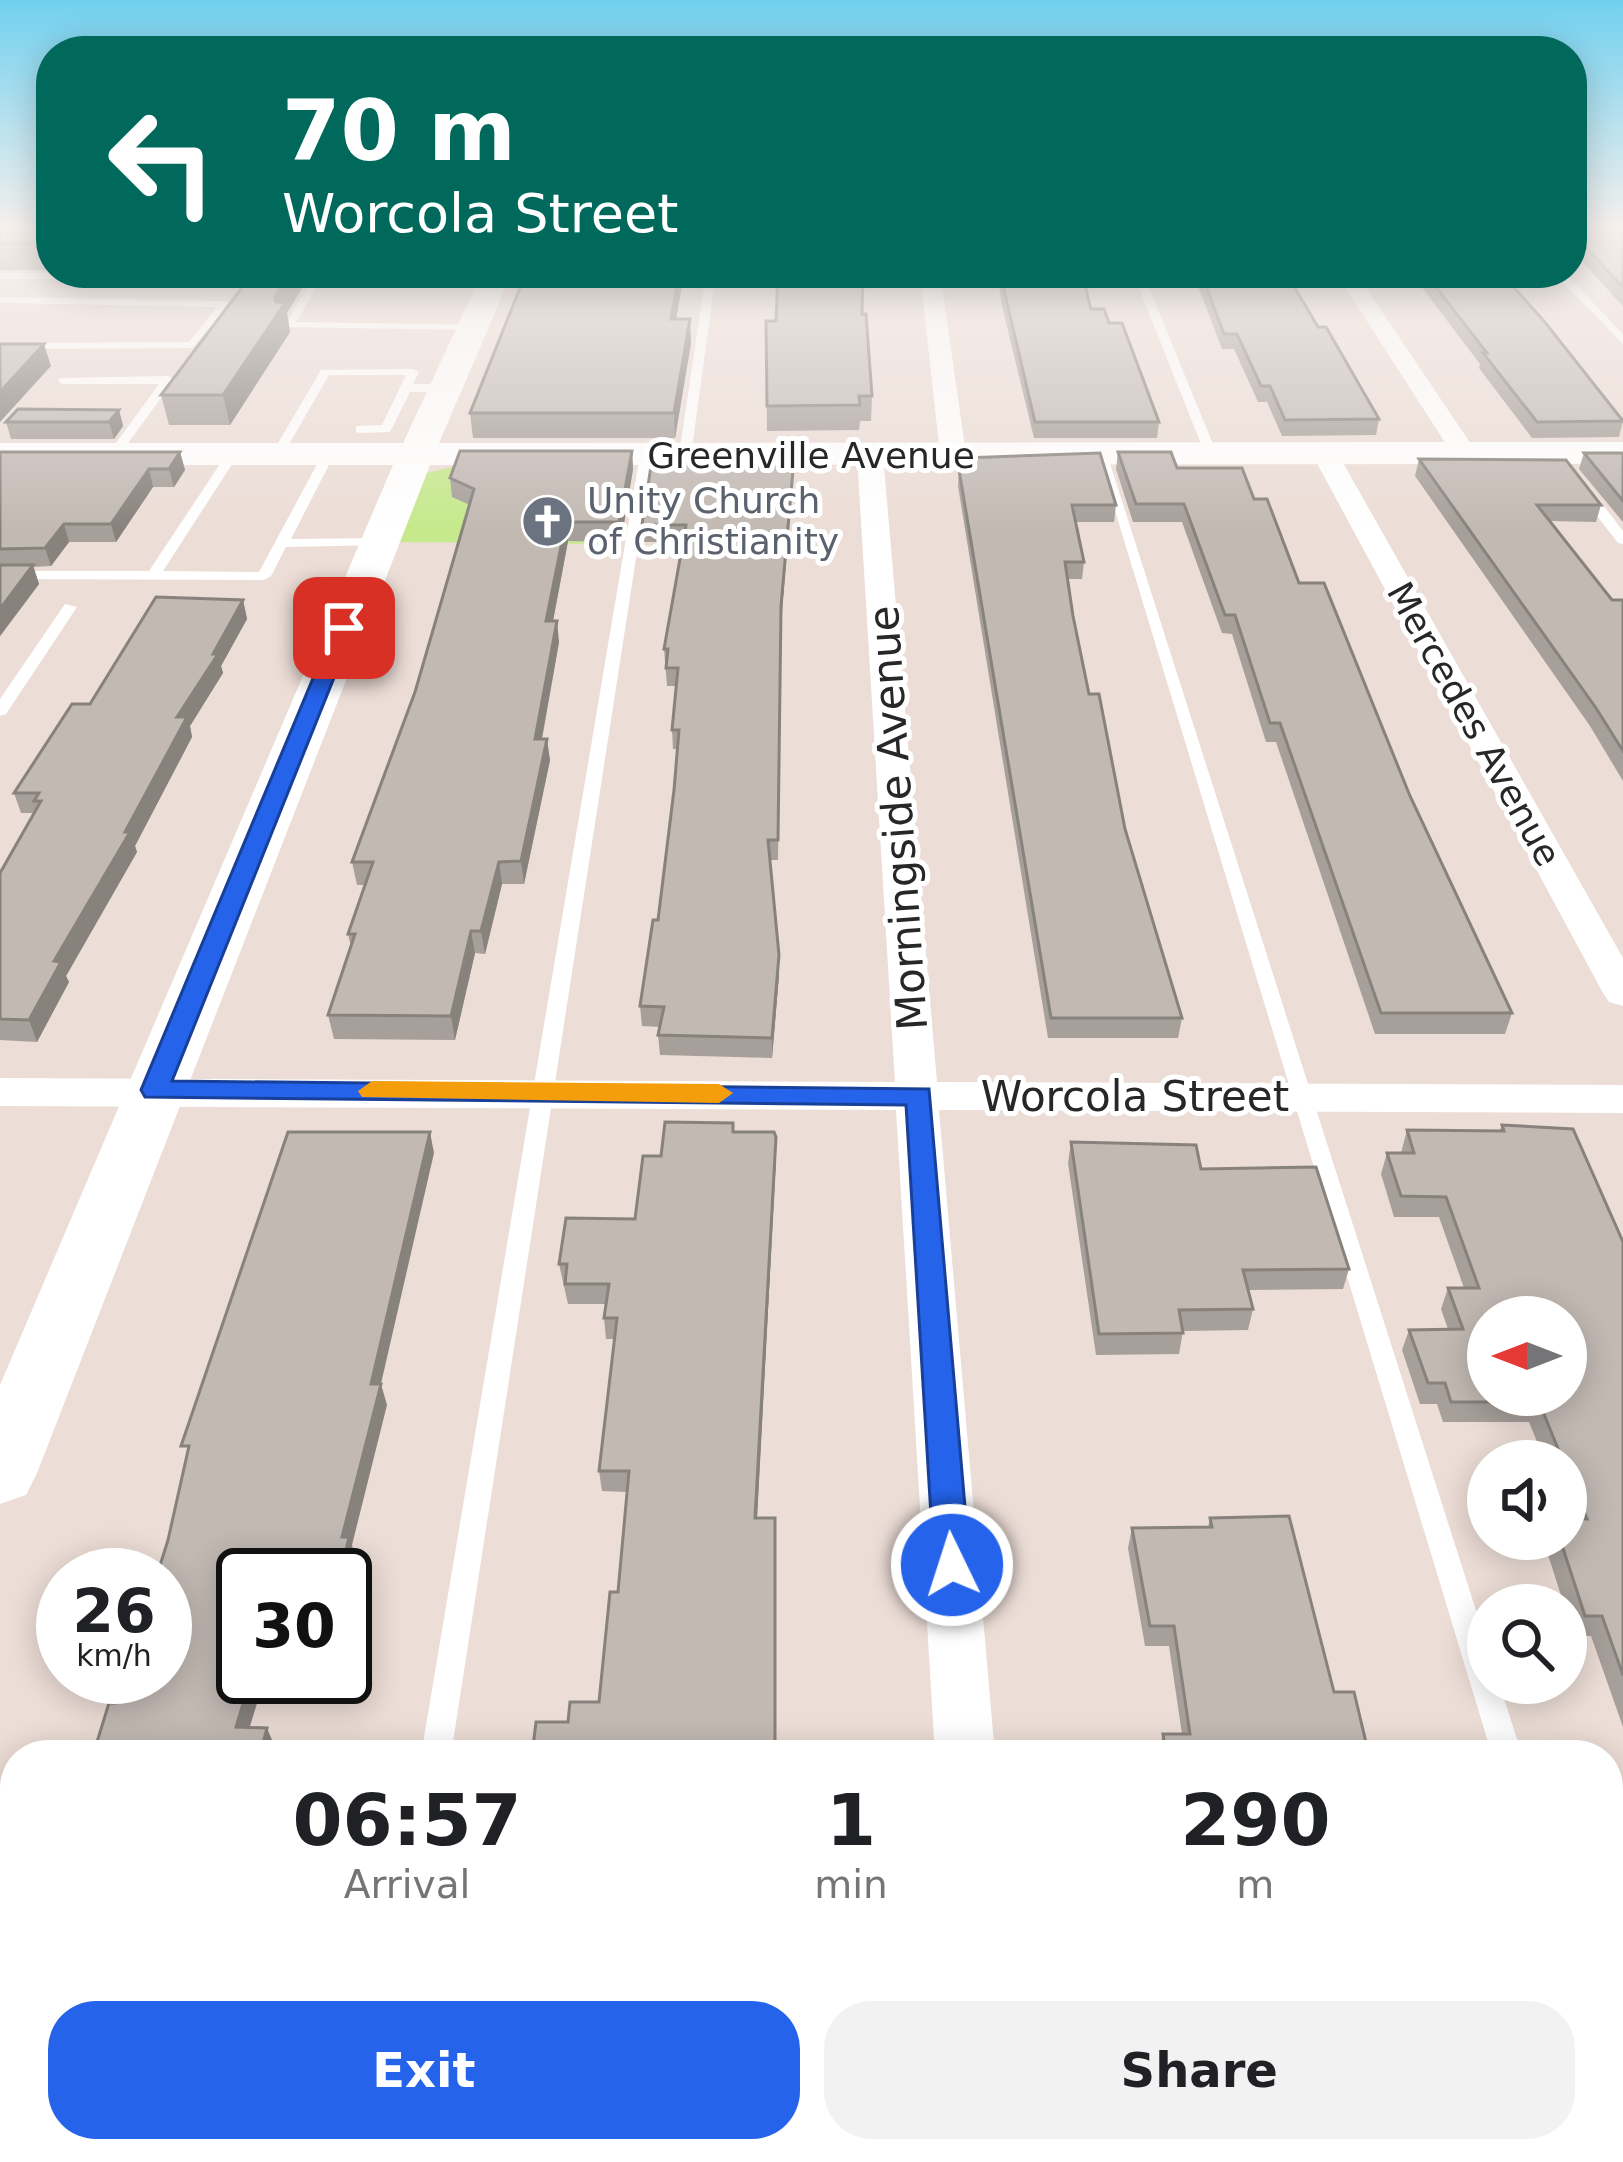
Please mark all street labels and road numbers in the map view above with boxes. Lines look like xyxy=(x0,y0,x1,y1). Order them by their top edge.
street label: Greenville Avenue xyxy=(647,435,975,476)
street label: Mercedes Avenue xyxy=(1379,575,1569,873)
street label: Morningside Avenue xyxy=(859,604,937,1032)
street label: Worcola Street xyxy=(981,1072,1289,1121)

